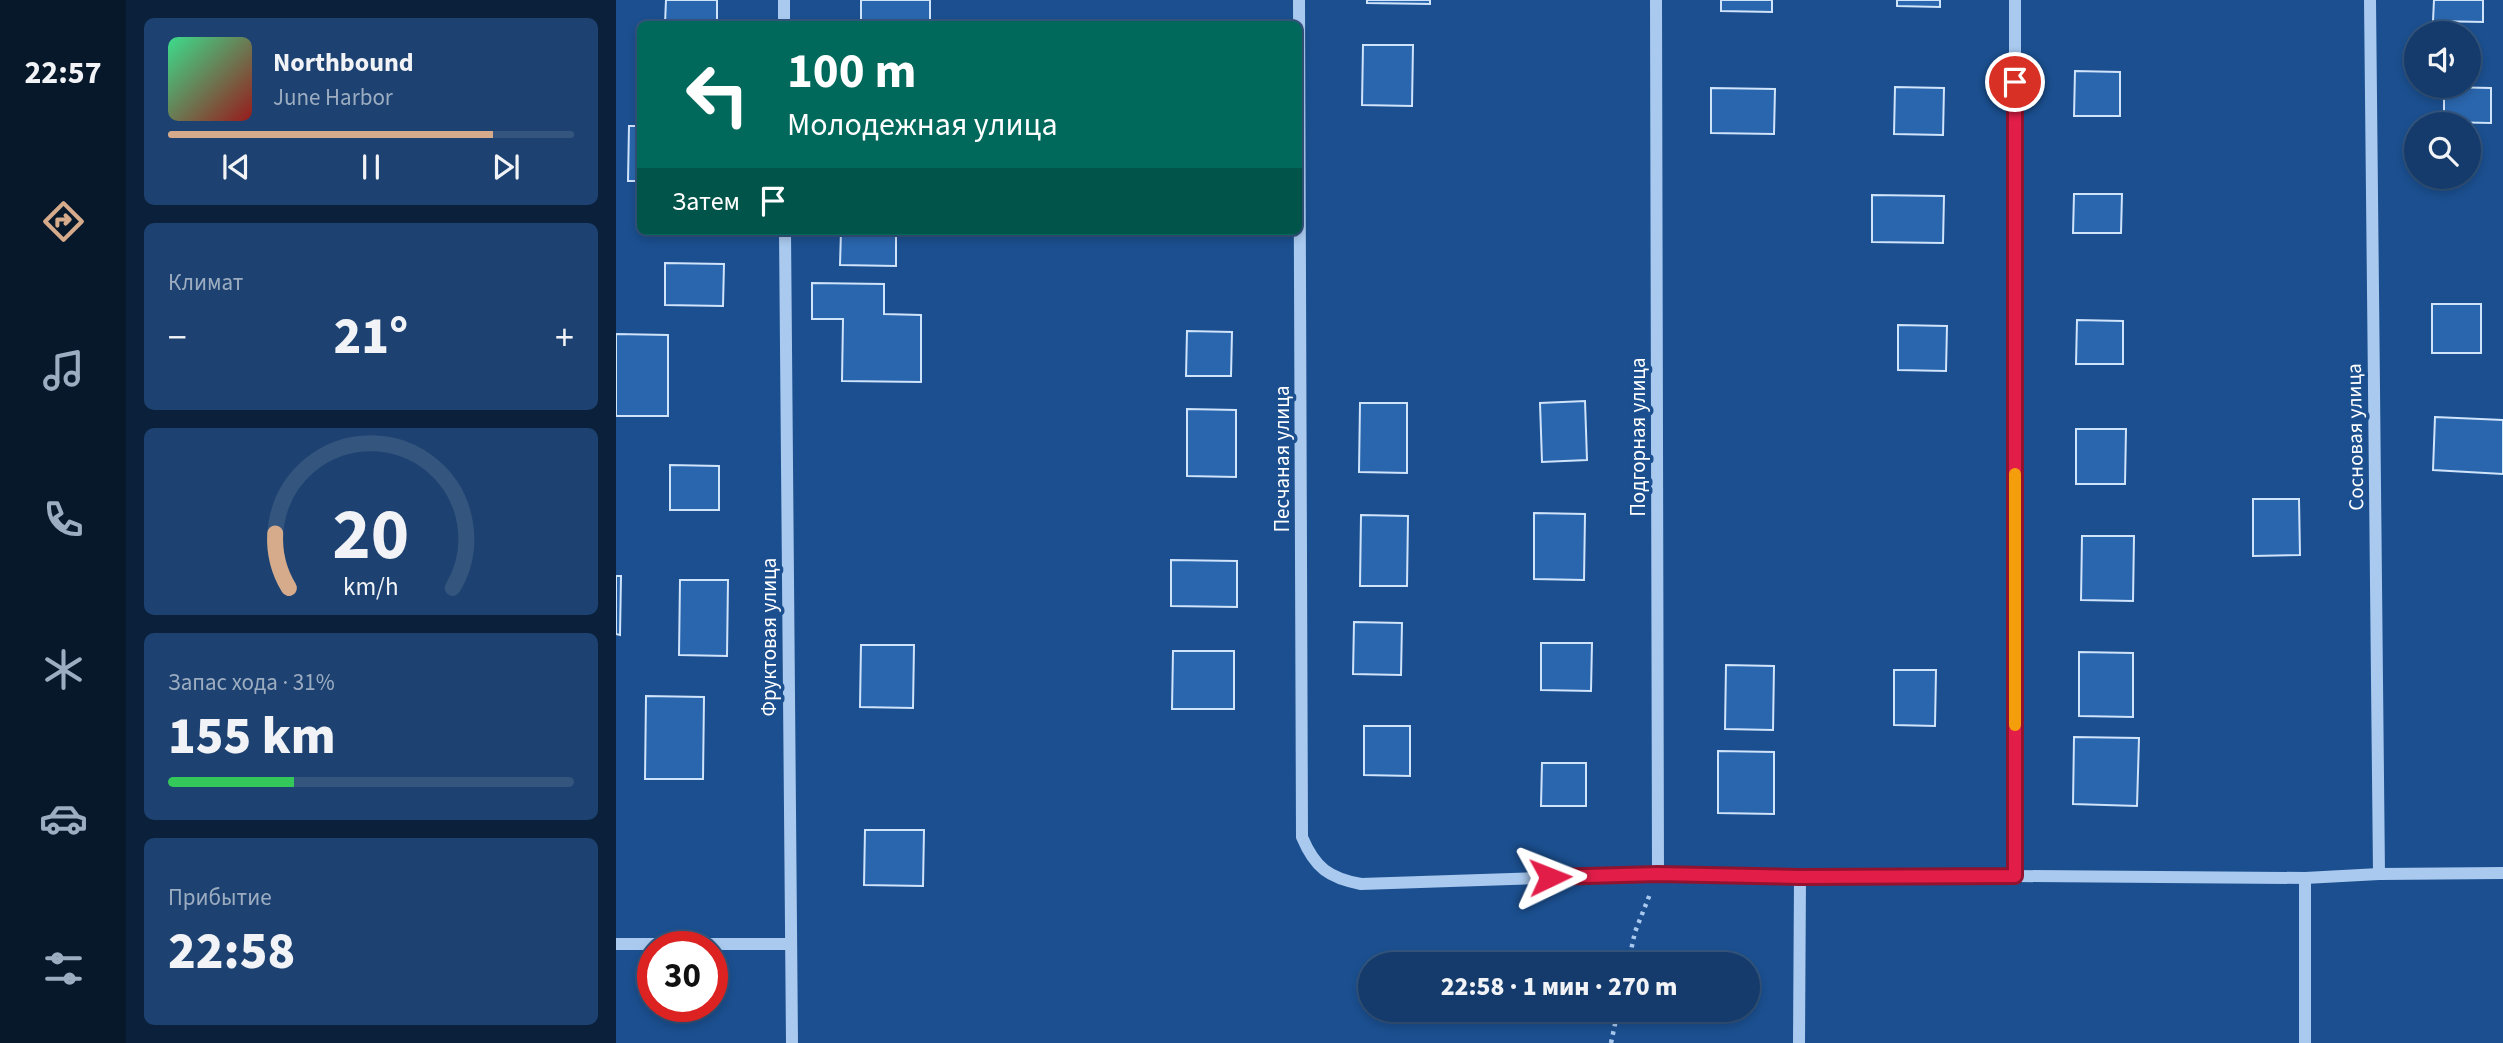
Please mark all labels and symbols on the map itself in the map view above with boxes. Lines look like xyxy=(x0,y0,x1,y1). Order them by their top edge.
pin xyxy=(1985,52,2045,112)
street label: Подгорная улица xyxy=(1623,357,1653,517)
street label: Сосновая улица xyxy=(2339,363,2371,511)
street label: Песчаная улица xyxy=(1267,385,1297,533)
street label: Фруктовая улица xyxy=(754,558,784,716)
position arrow xyxy=(1513,840,1587,914)
speed limit sign: 30 xyxy=(637,931,728,1022)

